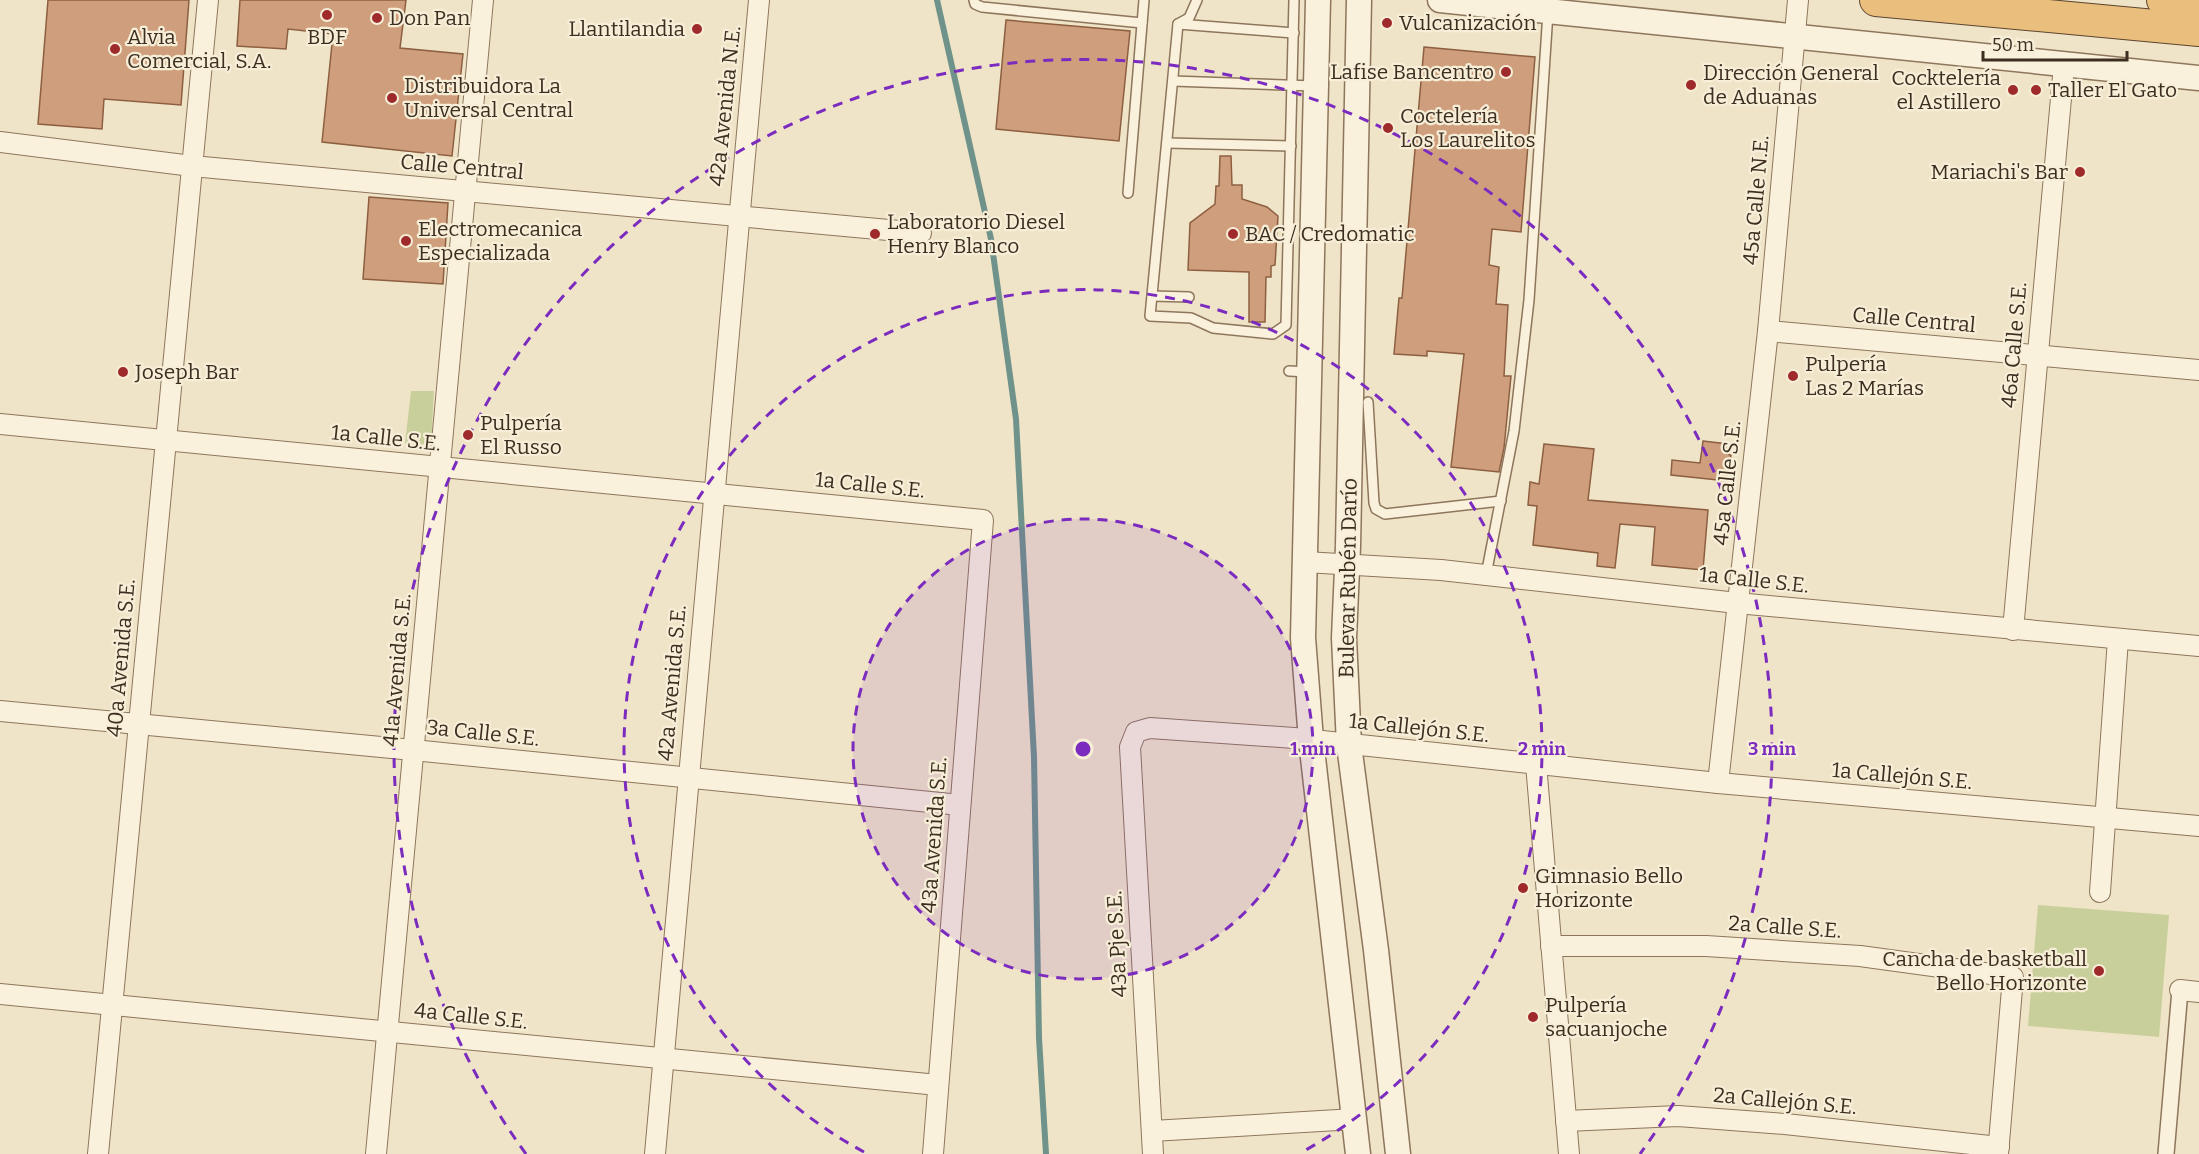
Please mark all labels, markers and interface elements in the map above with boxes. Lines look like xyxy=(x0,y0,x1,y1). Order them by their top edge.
place label: Don Pan xyxy=(389,5,470,31)
marker: BDF xyxy=(320,8,334,22)
place label: Vulcanización xyxy=(1399,10,1537,36)
marker: Don Pan xyxy=(370,11,384,25)
place label: Llantilandia xyxy=(569,16,685,42)
marker: Vulcanización xyxy=(1380,16,1394,30)
marker: Llantilandia xyxy=(690,22,704,36)
place label: Alvia Comercial, S.A. xyxy=(127,24,271,74)
place label: BDF xyxy=(307,24,347,50)
street label: 42a Avenida N.E. xyxy=(704,24,746,188)
scale bar xyxy=(1983,24,2127,62)
text: 50 m xyxy=(1992,34,2034,56)
marker: Alvia Comercial, S.A. xyxy=(108,42,122,56)
place label: Lafise Bancentro xyxy=(1330,59,1494,85)
place label: Dirección General de Aduanas xyxy=(1703,60,1879,110)
marker: Lafise Bancentro xyxy=(1499,65,1513,79)
place label: Cocktelería el Astillero xyxy=(1891,65,2002,115)
place label: Distribuidora La Universal Central xyxy=(404,73,573,123)
place label: Taller El Gato xyxy=(2048,77,2177,103)
marker: Dirección General de Aduanas xyxy=(1684,78,1698,92)
marker: Cocktelería el Astillero xyxy=(2006,83,2020,97)
marker: Taller El Gato xyxy=(2029,83,2043,97)
marker: Distribuidora La Universal Central xyxy=(385,91,399,105)
place label: Coctelería Los Laurelitos xyxy=(1400,103,1536,153)
marker: Coctelería Los Laurelitos xyxy=(1381,121,1395,135)
street label: 45a Calle N.E. xyxy=(1737,134,1775,266)
street label: Calle Central xyxy=(399,149,525,185)
place label: Mariachi's Bar xyxy=(1931,159,2068,185)
marker: Mariachi's Bar xyxy=(2073,165,2087,179)
place label: Laboratorio Diesel Henry Blanco xyxy=(887,209,1065,259)
place label: Electromecanica Especializada xyxy=(418,216,583,266)
place label: BAC / Credomatic xyxy=(1245,221,1415,247)
marker: Laboratorio Diesel Henry Blanco xyxy=(868,227,882,241)
marker: BAC / Credomatic xyxy=(1226,227,1240,241)
marker: Electromecanica Especializada xyxy=(399,234,413,248)
street label: 46a Calle S.E. xyxy=(1996,281,2032,409)
street label: Calle Central xyxy=(1851,302,1977,338)
place label: Pulpería Las 2 Marías xyxy=(1805,351,1924,401)
place label: Joseph Bar xyxy=(134,359,239,385)
marker: Joseph Bar xyxy=(116,365,130,379)
marker: Pulpería Las 2 Marías xyxy=(1786,369,1800,383)
place label: Pulpería El Russo xyxy=(480,410,562,460)
street label: 1a Calle S.E. xyxy=(330,419,442,457)
street label: 45a Calle S.E. xyxy=(1708,419,1746,547)
marker: Pulpería El Russo xyxy=(461,428,475,442)
street label: 1a Calle S.E. xyxy=(814,466,926,504)
street label: Bulevar Rubén Darío xyxy=(1333,478,1363,678)
street label: 1a Calle S.E. xyxy=(1698,561,1810,599)
street label: 40a Avenida S.E. xyxy=(101,578,141,738)
street label: 41a Avenida S.E. xyxy=(377,592,417,748)
street label: 42a Avenida S.E. xyxy=(652,604,692,762)
street label: 1a Callejón S.E. xyxy=(1348,708,1490,748)
street label: 3a Calle S.E. xyxy=(425,714,541,752)
text: 1 min xyxy=(1290,738,1336,760)
text: 2 min xyxy=(1518,738,1566,760)
text: 3 min xyxy=(1748,738,1796,760)
centre of rings xyxy=(1073,739,1093,759)
street label: 43a Avenida S.E. xyxy=(916,756,952,914)
street label: 1a Callejón S.E. xyxy=(1831,757,1973,795)
place label: Gimnasio Bello Horizonte xyxy=(1535,863,1683,913)
marker: Gimnasio Bello Horizonte xyxy=(1516,881,1530,895)
street label: 43a Pje S.E. xyxy=(1101,890,1133,998)
street label: 2a Calle S.E. xyxy=(1728,910,1842,944)
place label: Cancha de basketball Bello Horizonte xyxy=(1882,946,2087,996)
marker: Cancha de basketball Bello Horizonte xyxy=(2092,964,2106,978)
place label: Pulpería sacuanjoche xyxy=(1545,992,1667,1042)
street label: 4a Calle S.E. xyxy=(413,997,529,1035)
marker: Pulpería sacuanjoche xyxy=(1526,1010,1540,1024)
street label: 2a Callejón S.E. xyxy=(1712,1082,1858,1120)

